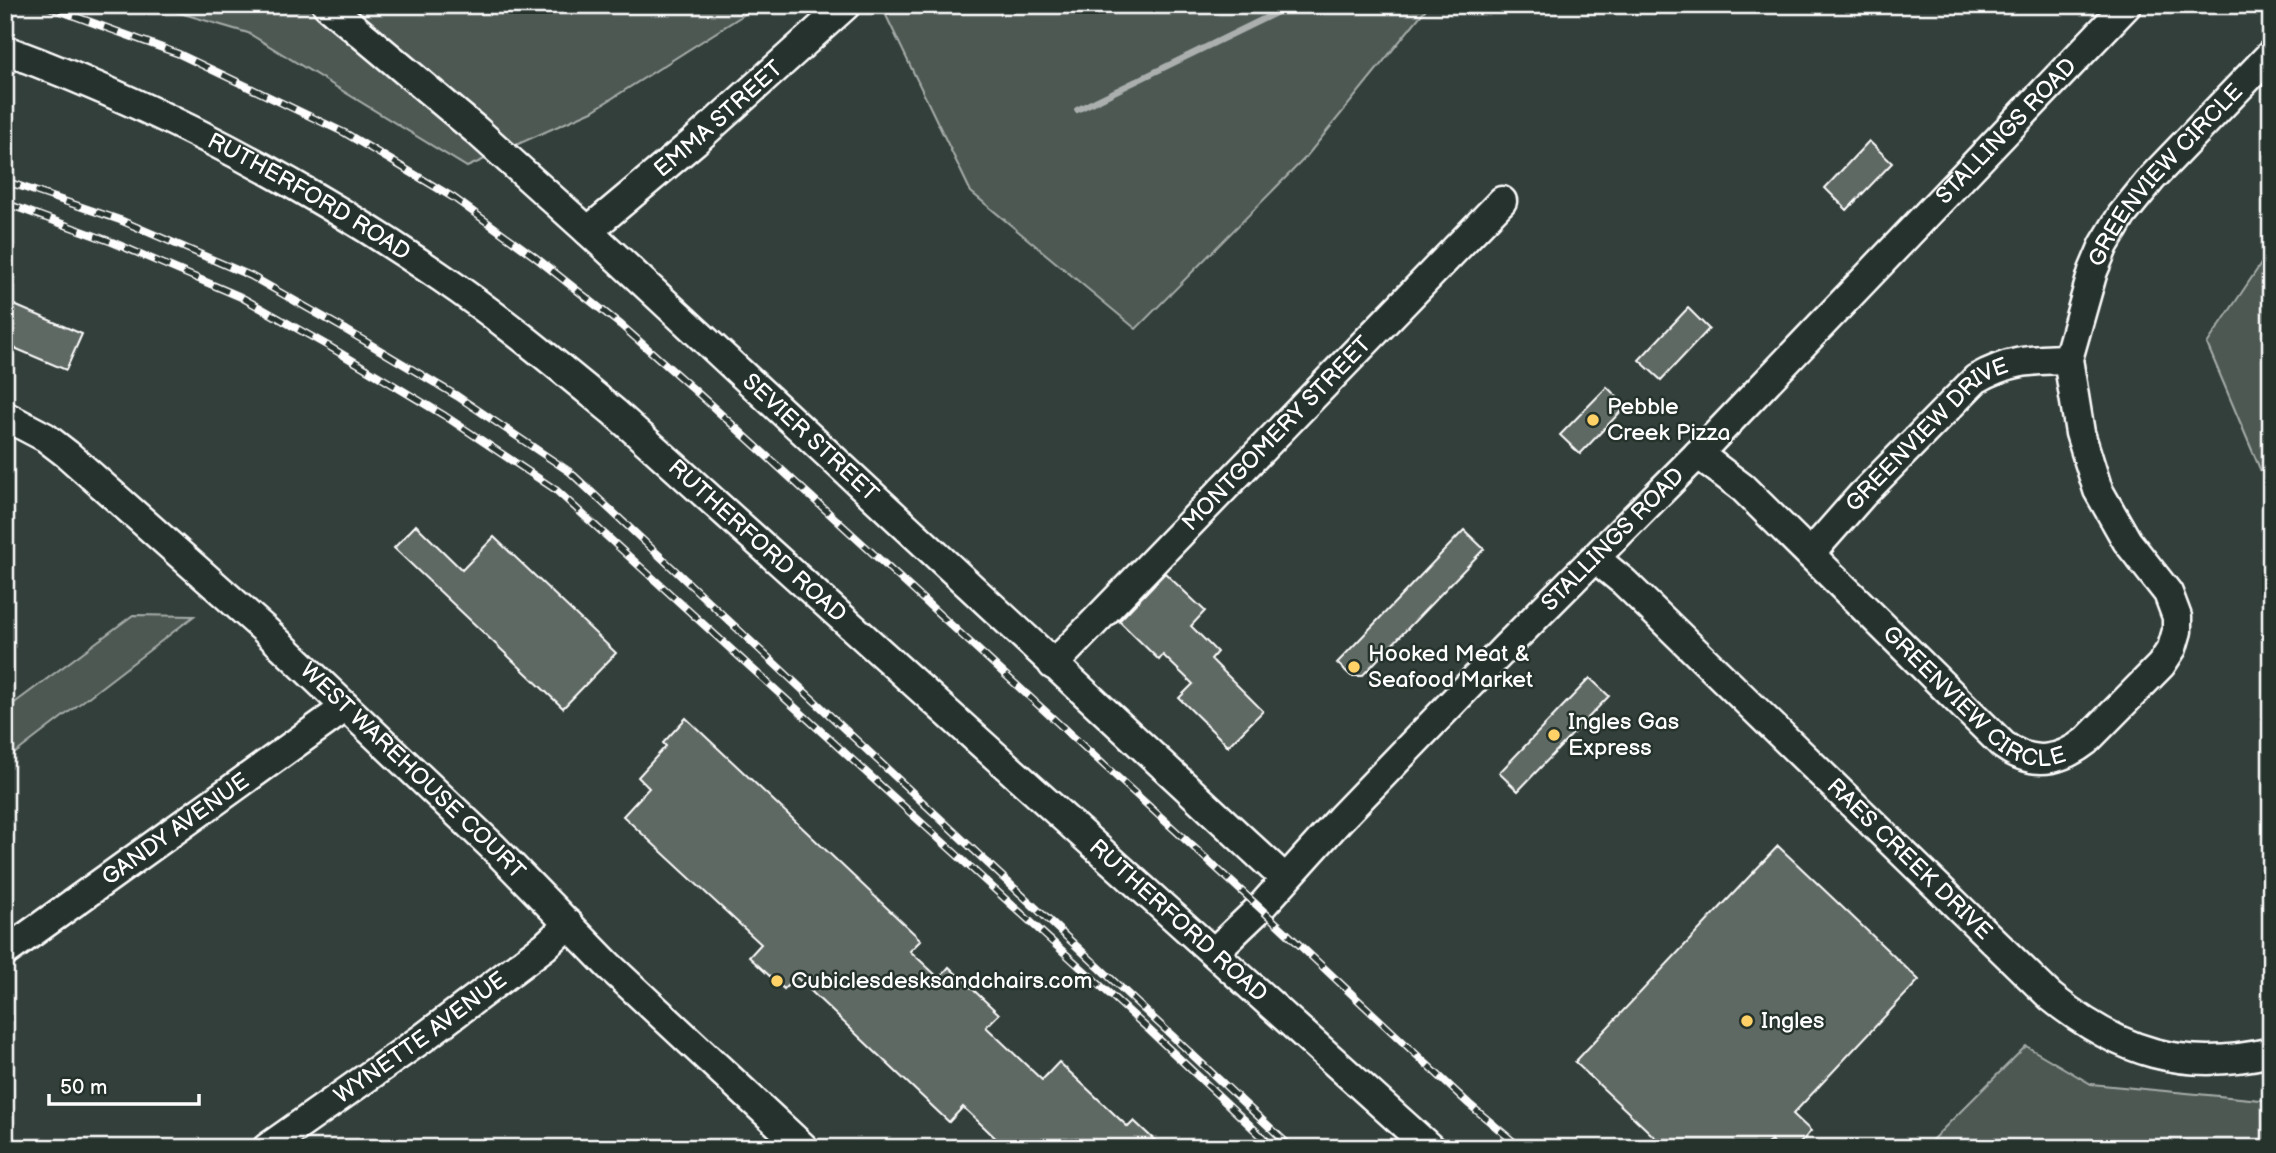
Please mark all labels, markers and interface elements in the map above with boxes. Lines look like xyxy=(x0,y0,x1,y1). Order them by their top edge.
street label: STALLINGS ROAD xyxy=(1930,52,2083,210)
street label: EMMA STREET xyxy=(648,55,789,183)
street label: GREENVIEW CIRCLE xyxy=(2083,78,2249,271)
street label: RUTHERFORD ROAD xyxy=(203,127,416,267)
street label: MONTGOMERY STREET xyxy=(1176,330,1378,537)
street label: GREENVIEW DRIVE xyxy=(1840,352,2012,518)
street label: SEVIER STREET xyxy=(737,368,884,508)
place label: Pebble Creek Pizza xyxy=(1607,393,1731,447)
marker: Pebble Creek Pizza xyxy=(1585,412,1601,428)
street label: RUTHERFORD ROAD xyxy=(662,454,852,629)
street label: STALLINGS ROAD xyxy=(1536,462,1690,617)
street label: GREENVIEW CIRCLE xyxy=(1877,620,2069,773)
place label: Hooked Meat & Seafood Market xyxy=(1368,640,1533,694)
street label: WEST WAREHOUSE COURT xyxy=(294,657,531,885)
marker: Hooked Meat & Seafood Market xyxy=(1346,659,1362,675)
place label: Ingles Gas Express xyxy=(1568,708,1679,762)
marker: Ingles Gas Express xyxy=(1546,727,1562,743)
street label: GANDY AVENUE xyxy=(97,767,255,892)
street label: RAES CREEK DRIVE xyxy=(1821,773,1998,946)
street label: RUTHERFORD ROAD xyxy=(1083,833,1273,1008)
street label: WYNETTE AVENUE xyxy=(329,966,512,1110)
place label: Cubiclesdesksandchairs.com xyxy=(791,967,1093,995)
marker: Cubiclesdesksandchairs.com xyxy=(769,973,785,989)
place label: Ingles xyxy=(1761,1007,1824,1035)
marker: Ingles xyxy=(1739,1013,1755,1029)
scale bar xyxy=(49,1062,200,1106)
text: 50 m xyxy=(60,1075,107,1100)

